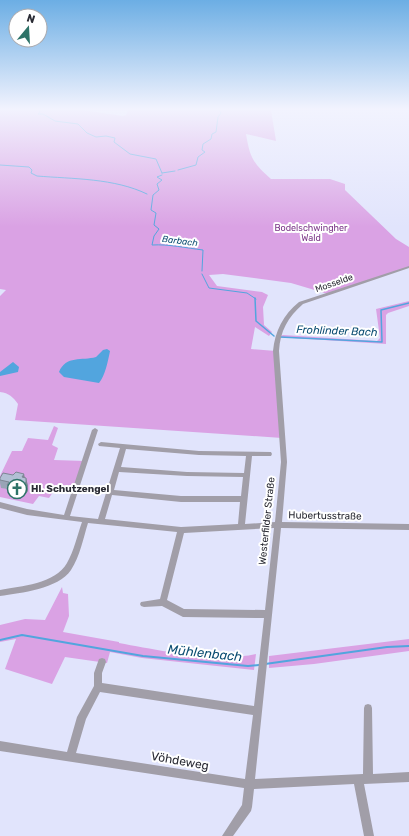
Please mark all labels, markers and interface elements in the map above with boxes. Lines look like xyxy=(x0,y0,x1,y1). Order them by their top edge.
north arrow xyxy=(8,8,48,48)
text: N xyxy=(25,12,37,26)
park label: Bodelschwingher Wald xyxy=(275,223,348,243)
water label: Barbach xyxy=(162,234,198,248)
street label: Mosselde xyxy=(314,272,354,294)
water label: Frohlinder Bach xyxy=(296,323,378,339)
street label: Westerfilder Straße xyxy=(256,476,278,565)
church icon: Hl. Schutzengel xyxy=(6,478,28,500)
place label: Hl. Schutzengel xyxy=(31,483,110,495)
street label: Hubertusstraße xyxy=(288,509,362,523)
water label: Mühlenbach xyxy=(167,642,243,664)
street label: Vöhdeweg xyxy=(150,749,210,773)

